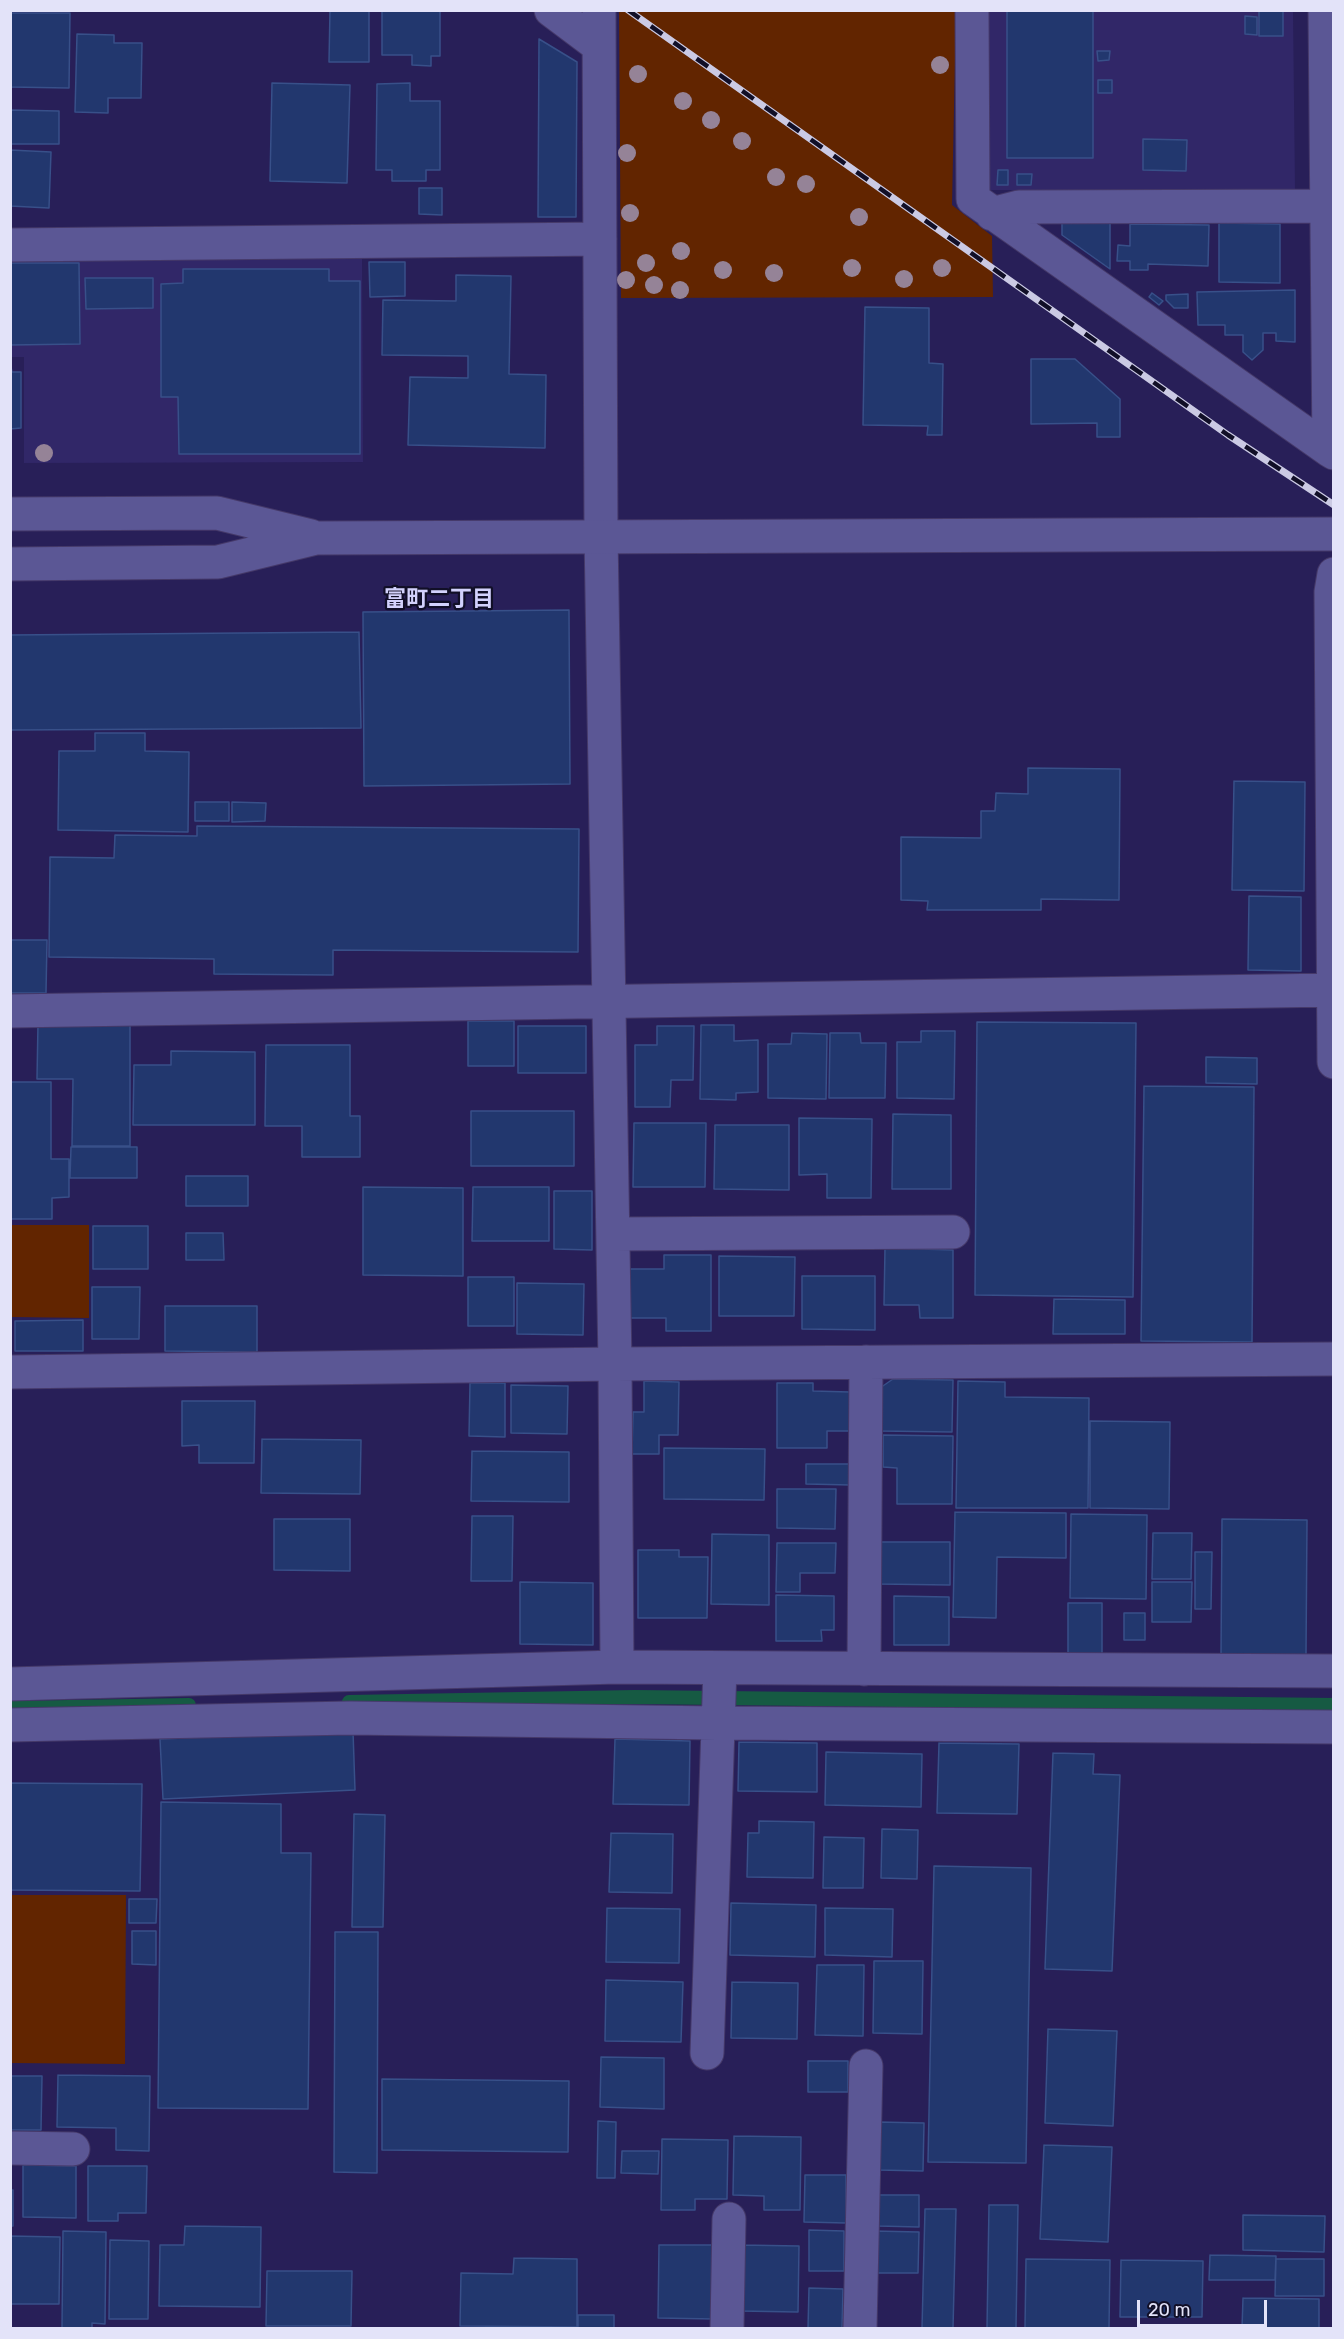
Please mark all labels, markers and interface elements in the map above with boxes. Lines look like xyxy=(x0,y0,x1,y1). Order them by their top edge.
district label: 富町二丁目 xyxy=(384,587,494,613)
scale bar xyxy=(1140,2288,1270,2326)
text: 20 m xyxy=(1148,2299,1190,2321)

